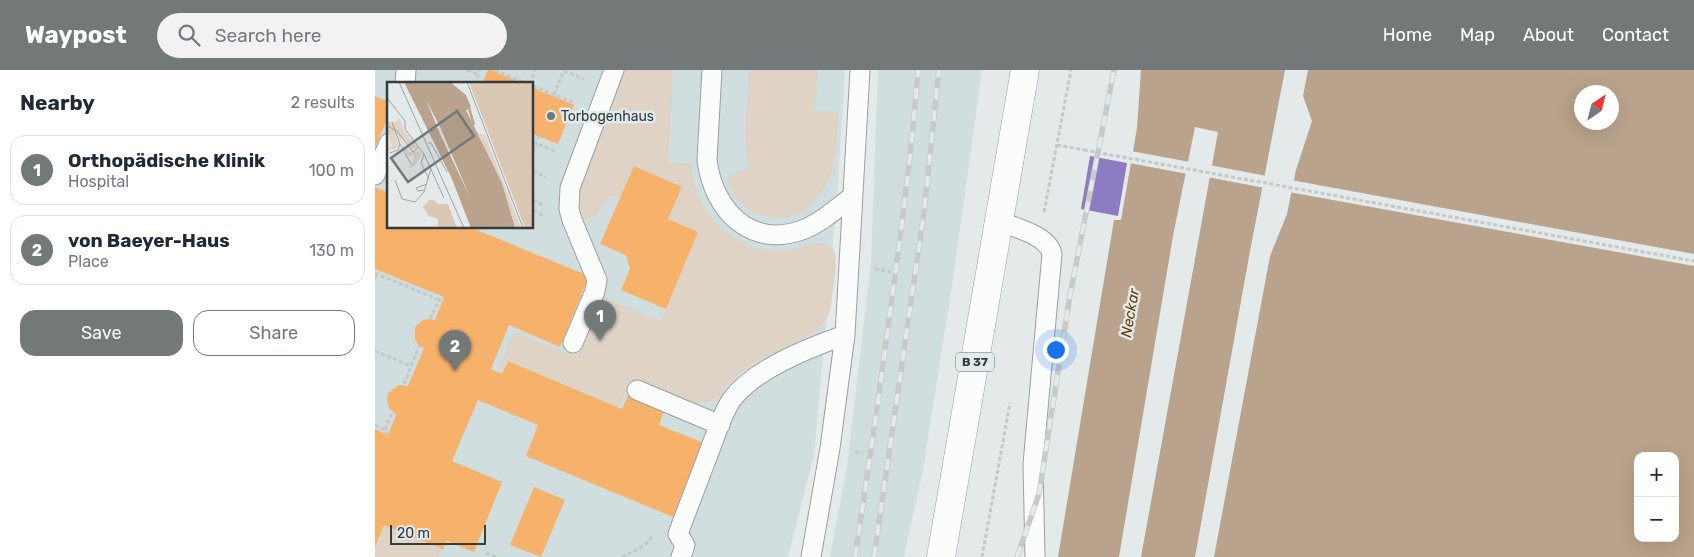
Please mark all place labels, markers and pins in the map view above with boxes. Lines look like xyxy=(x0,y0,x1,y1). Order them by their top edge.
place label: Torbogenhaus xyxy=(561,108,654,125)
marker: Torbogenhaus xyxy=(545,110,557,122)
pin: 1 xyxy=(584,300,616,341)
pin: 2 xyxy=(439,330,471,371)

